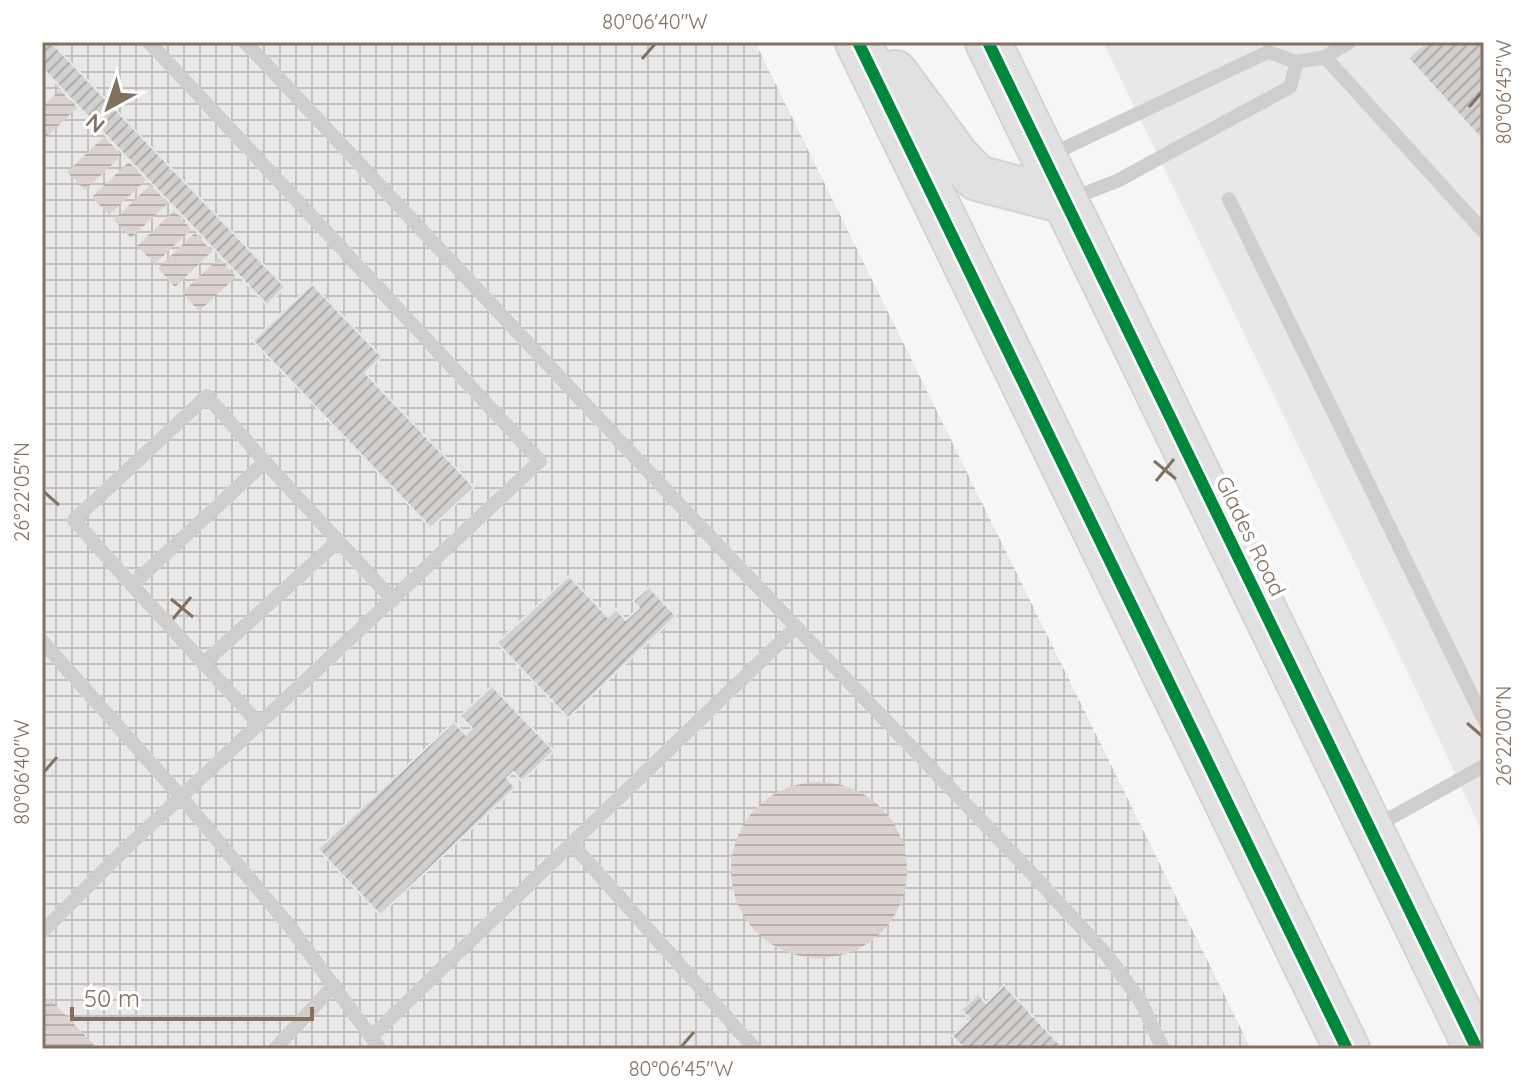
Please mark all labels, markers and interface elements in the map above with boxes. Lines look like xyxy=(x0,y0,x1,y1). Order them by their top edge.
text: 80°06'40"W xyxy=(602,9,708,34)
text: 80°06'45"W xyxy=(1491,40,1516,144)
north arrow xyxy=(68,68,148,148)
text: N xyxy=(80,107,110,139)
text: 26°22'05"N xyxy=(9,442,34,542)
street label: Glades Road xyxy=(1210,471,1292,601)
text: 26°22'00"N xyxy=(1491,686,1516,786)
text: 80°06'40"W xyxy=(9,719,34,825)
scale bar xyxy=(72,971,312,1021)
text: 50 m xyxy=(84,983,140,1013)
text: 80°06'45"W xyxy=(629,1056,733,1081)

